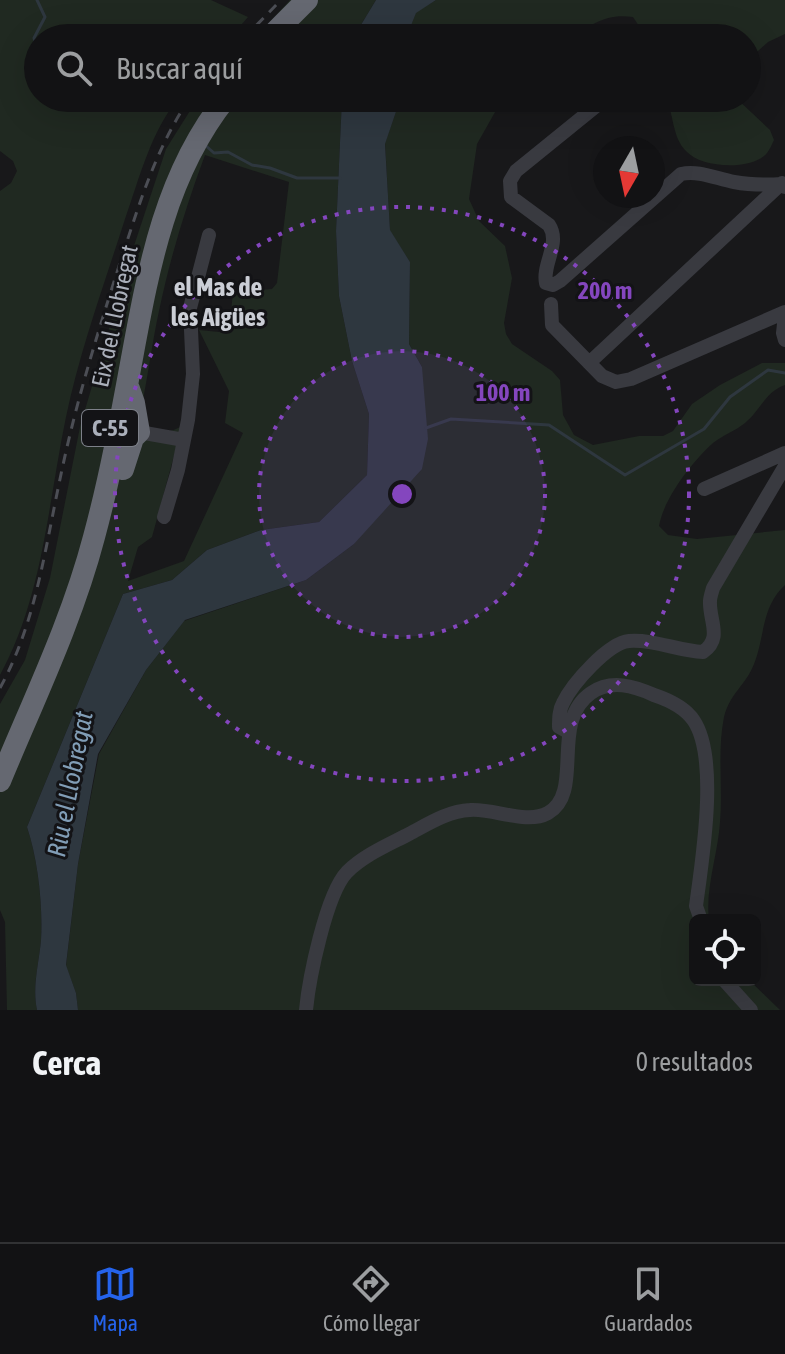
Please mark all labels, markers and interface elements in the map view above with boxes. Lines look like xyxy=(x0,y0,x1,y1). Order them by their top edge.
search box xyxy=(24,24,761,112)
icon: search xyxy=(52,46,96,90)
text: Buscar aquí xyxy=(116,51,243,85)
north arrow xyxy=(593,136,665,208)
street label: Eix del Llobregat xyxy=(86,242,143,389)
district label: el Mas de les Aigües xyxy=(171,272,265,332)
text: 200 m xyxy=(578,277,632,304)
text: 100 m xyxy=(476,379,530,406)
road number: C-55 xyxy=(82,410,138,446)
centre of rings xyxy=(388,480,416,508)
water label: Riu el Llobregat xyxy=(41,708,99,859)
map controls xyxy=(689,914,761,986)
button: locate xyxy=(689,914,761,986)
text: Cerca xyxy=(32,1043,101,1082)
text: 0 resultados xyxy=(636,1047,753,1077)
tab: Mapa xyxy=(92,1262,138,1336)
tab: Cómo llegar xyxy=(323,1262,420,1336)
tab: Guardados xyxy=(604,1262,693,1336)

